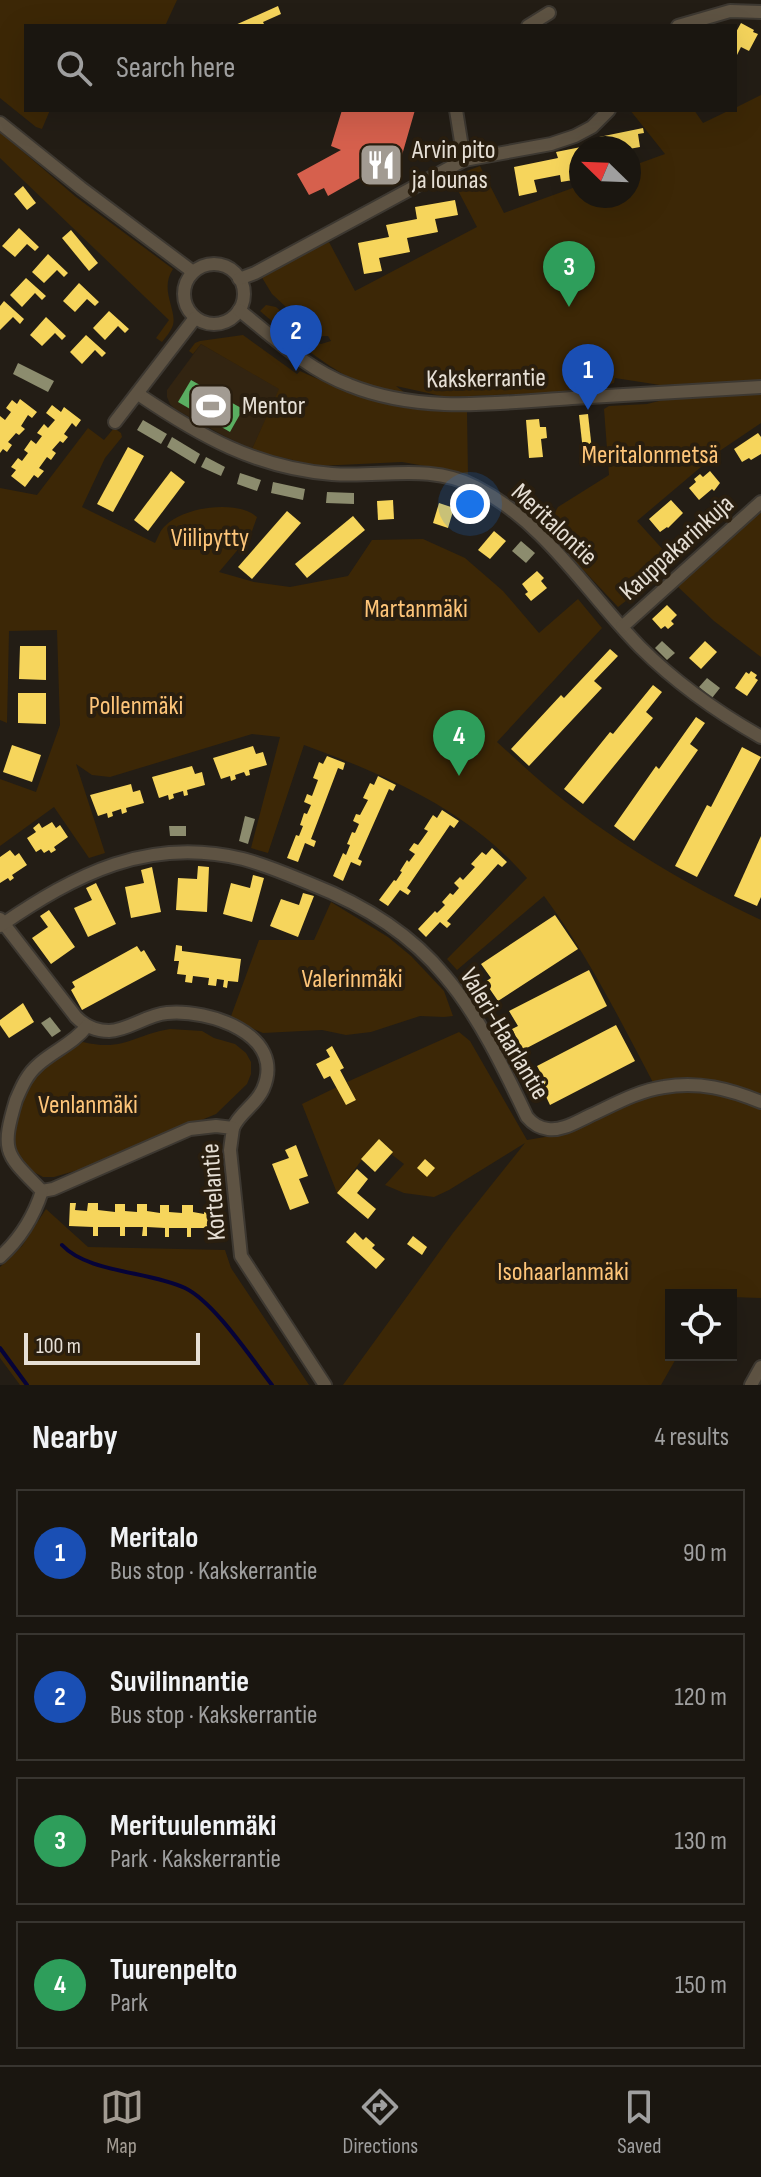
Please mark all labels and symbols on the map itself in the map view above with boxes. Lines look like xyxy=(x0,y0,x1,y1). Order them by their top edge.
place label: Arvin pito ja lounas xyxy=(411,135,496,196)
north arrow xyxy=(569,136,641,208)
restaurant icon: Arvin pito ja lounas xyxy=(357,141,405,189)
pin: 3 xyxy=(543,241,595,307)
pin: 2 xyxy=(270,305,322,371)
pin: 1 xyxy=(562,344,614,410)
street label: Kakskerrantie xyxy=(426,362,546,396)
sports icon: Mentor xyxy=(187,382,235,430)
place label: Mentor xyxy=(242,391,306,422)
park label: Meritalonmetsä xyxy=(582,440,718,471)
street label: Meritalontie xyxy=(505,477,603,573)
your location xyxy=(450,484,490,524)
street label: Kauppakarinkuja xyxy=(614,489,740,607)
park label: Viilipytty xyxy=(171,523,249,554)
park label: Martanmäki xyxy=(364,594,468,625)
park label: Pollenmäki xyxy=(89,691,183,722)
pin: 4 xyxy=(433,710,485,776)
street label: Valeri-Haarlantie xyxy=(453,963,555,1105)
park label: Valerinmäki xyxy=(301,964,403,995)
park label: Venlanmäki xyxy=(38,1090,138,1121)
street label: Kortelantie xyxy=(195,1142,233,1242)
park label: Isohaarlanmäki xyxy=(497,1257,629,1288)
scale bar xyxy=(24,1329,200,1365)

